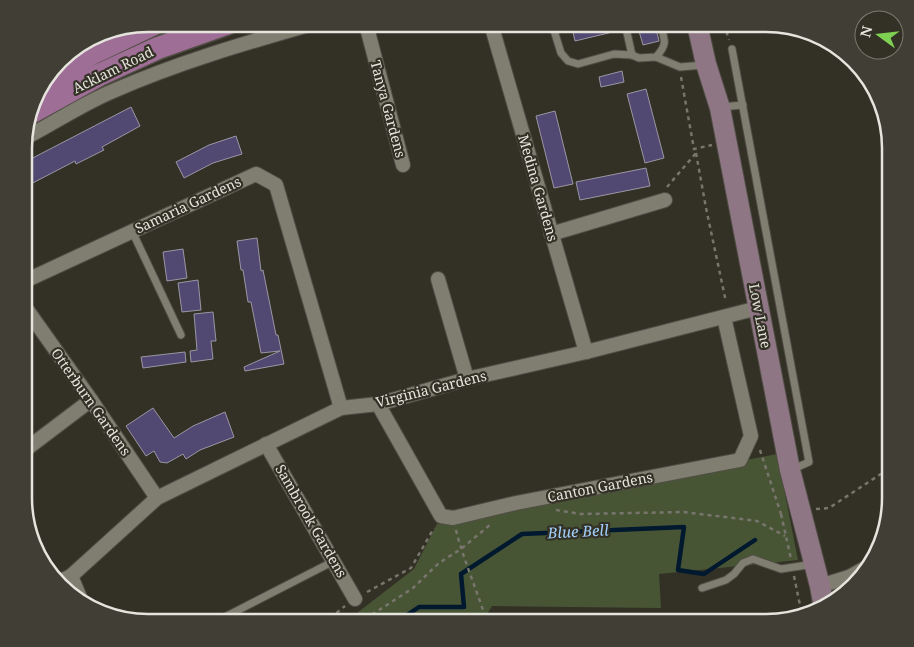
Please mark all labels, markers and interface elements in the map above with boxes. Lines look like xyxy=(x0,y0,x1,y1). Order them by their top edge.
north arrow xyxy=(854,10,904,60)
text: N xyxy=(855,24,877,39)
street label: Acklam Road xyxy=(69,42,157,97)
street label: Tanya Gardens xyxy=(366,58,411,160)
street label: Medina Gardens xyxy=(514,132,563,243)
street label: Samaria Gardens xyxy=(132,172,244,237)
street label: Low Lane xyxy=(745,282,776,350)
street label: Otterburn Gardens xyxy=(47,344,136,459)
street label: Virginia Gardens xyxy=(374,366,488,411)
street label: Sambrook Gardens xyxy=(271,461,352,581)
street label: Canton Gardens xyxy=(546,467,654,506)
water label: Blue Bell xyxy=(546,519,609,543)

